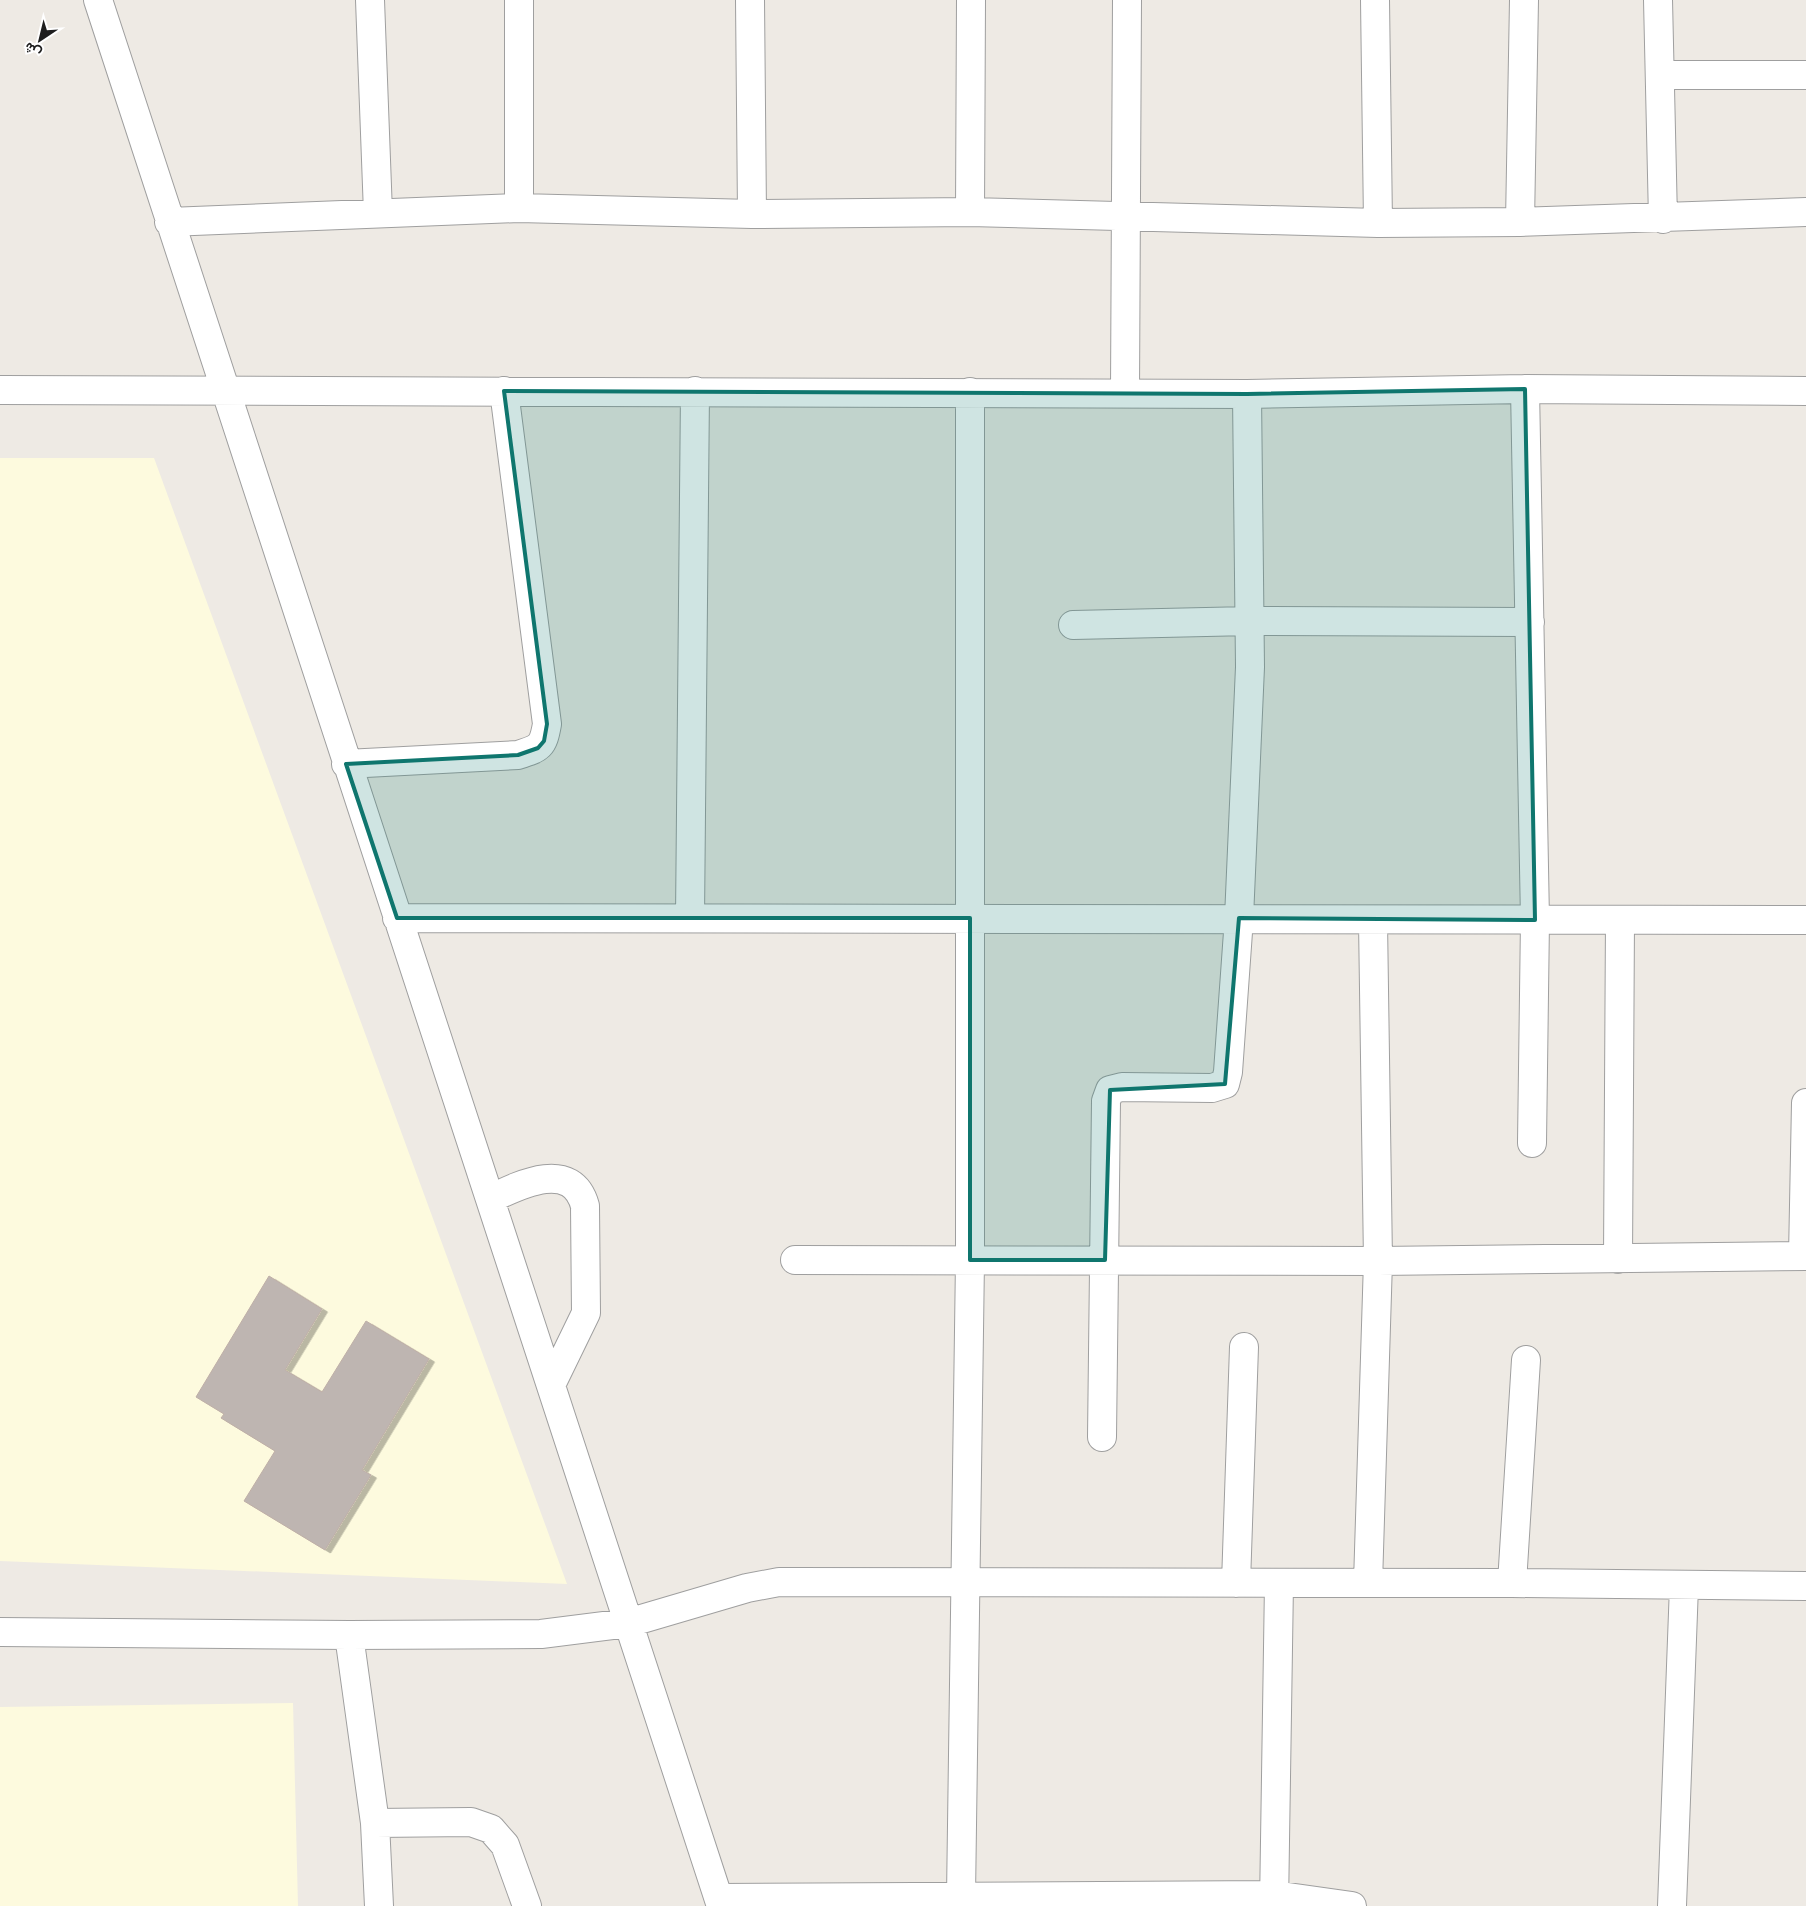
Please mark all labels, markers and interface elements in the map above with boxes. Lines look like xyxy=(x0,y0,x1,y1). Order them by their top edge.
north arrow xyxy=(15,15,65,65)
text: ش xyxy=(21,38,45,61)

